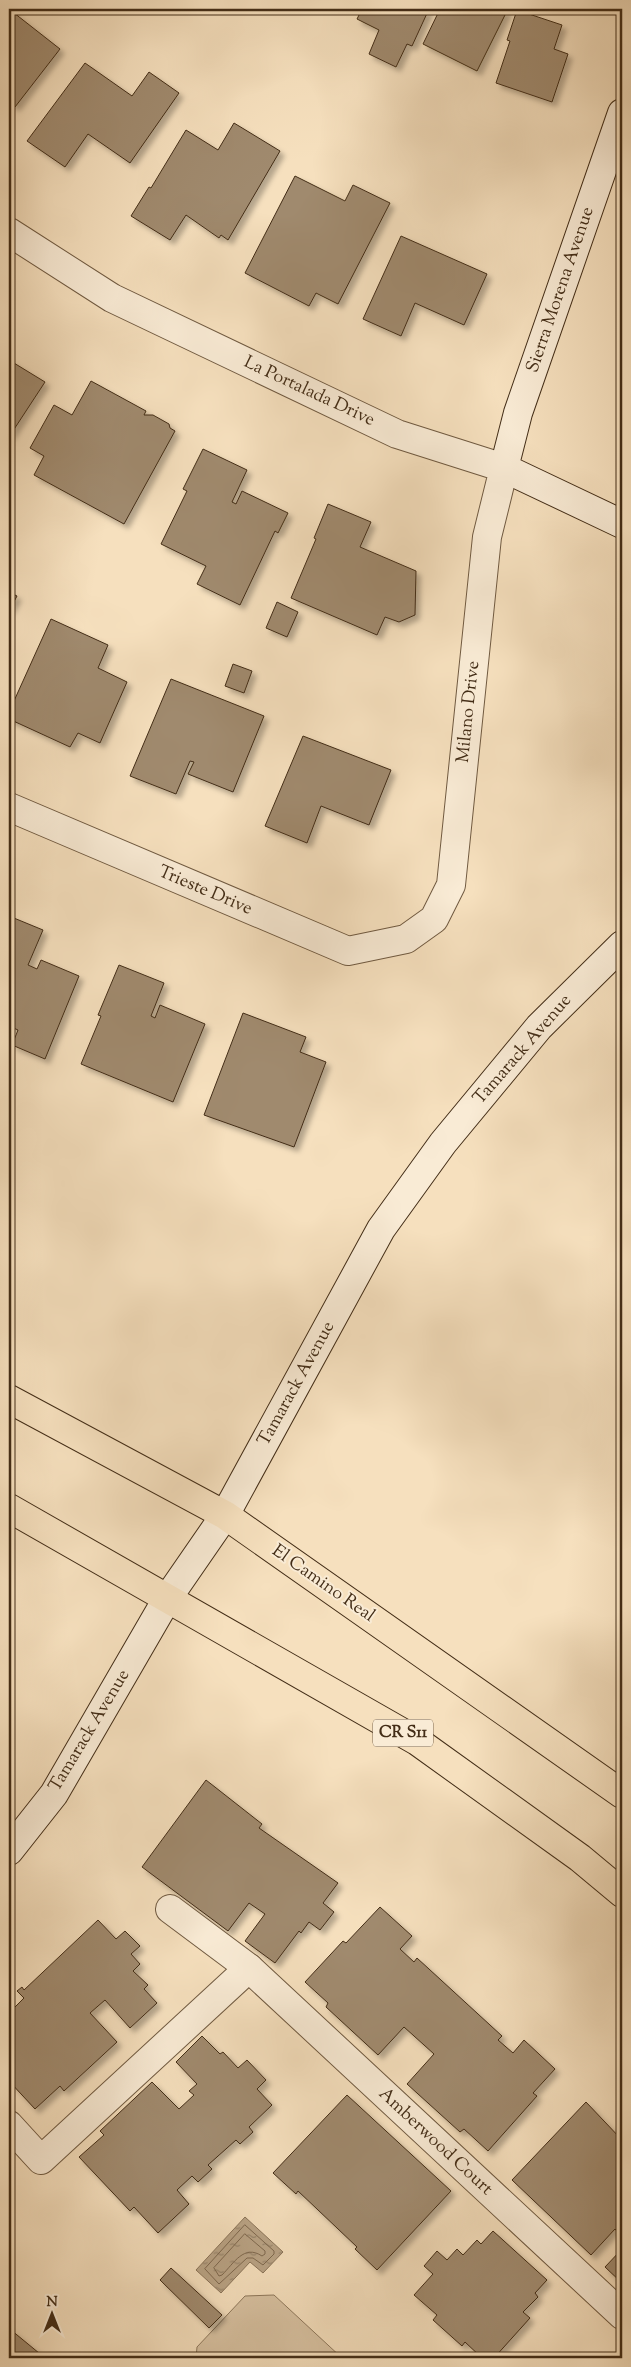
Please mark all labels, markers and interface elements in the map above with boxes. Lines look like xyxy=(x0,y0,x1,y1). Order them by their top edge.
street label: Sierra Morena Avenue xyxy=(520,204,602,376)
street label: La Portalada Drive xyxy=(239,350,379,434)
street label: Milano Drive xyxy=(451,660,487,764)
street label: Trieste Drive xyxy=(154,859,256,923)
street label: Tamarack Avenue xyxy=(468,989,578,1111)
street label: Tamarack Avenue xyxy=(252,1317,342,1451)
street label: El Camino Real xyxy=(266,1539,380,1629)
street label: Tamarack Avenue xyxy=(43,1665,137,1797)
road number: CR S11 xyxy=(373,1720,433,1746)
street label: Amberwood Court xyxy=(372,2082,498,2202)
north arrow xyxy=(28,2290,78,2340)
text: N xyxy=(46,2293,58,2313)

